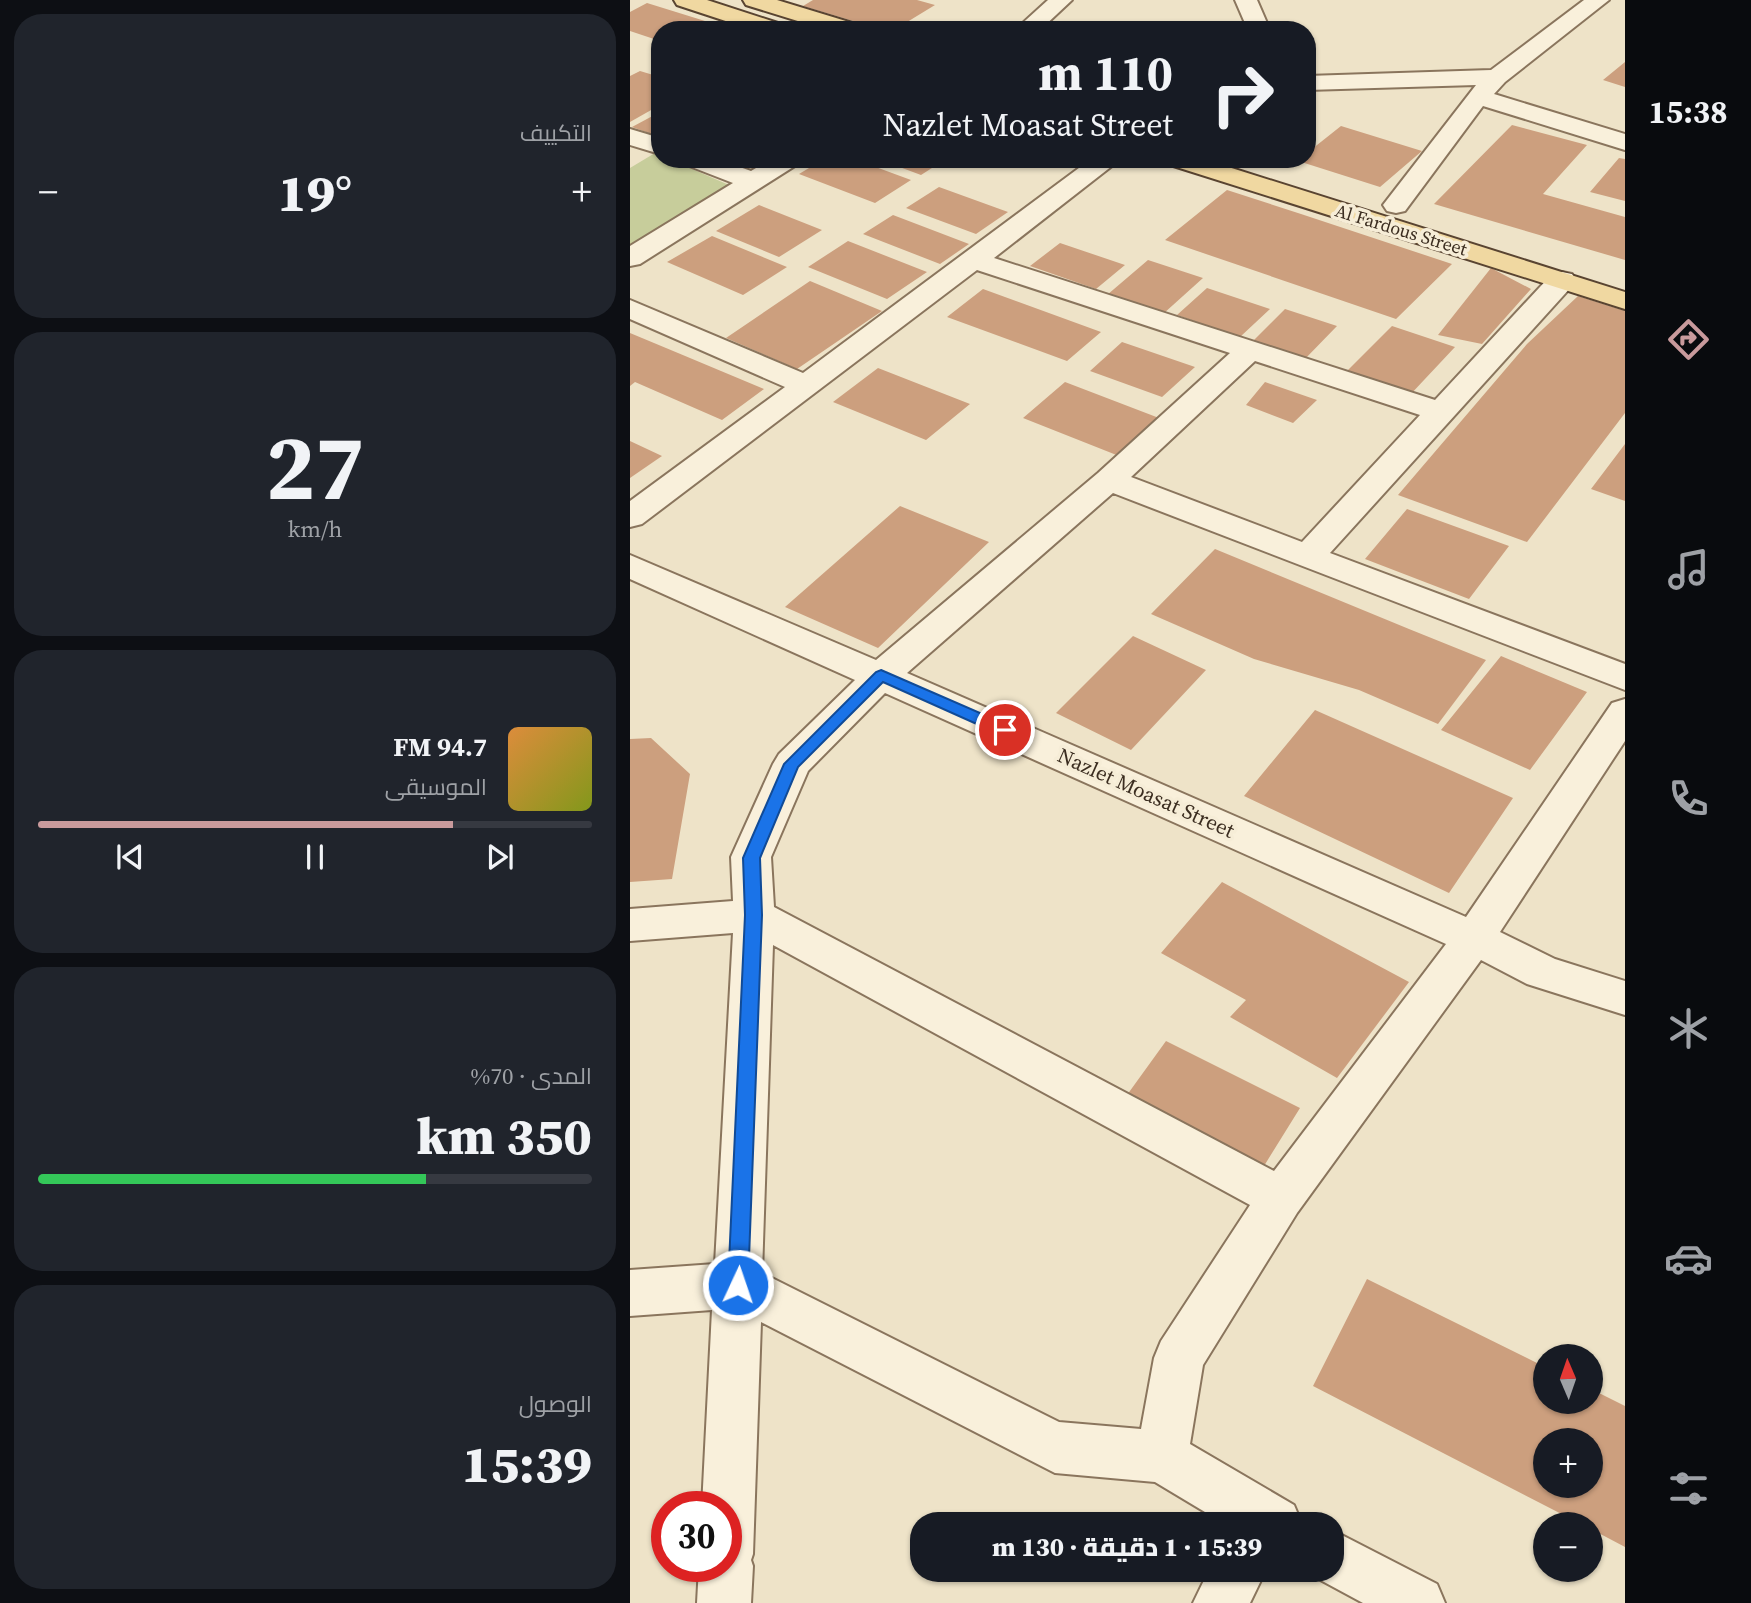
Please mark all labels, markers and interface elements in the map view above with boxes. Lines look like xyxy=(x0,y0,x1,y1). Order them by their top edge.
text: 110 m xyxy=(1038,39,1173,106)
icon: right xyxy=(1197,49,1288,140)
text: 15:38 xyxy=(1649,90,1728,134)
text: Nazlet Moasat Street xyxy=(882,103,1173,147)
text: التكييف xyxy=(520,117,592,149)
text: 19° xyxy=(278,157,352,228)
text: − xyxy=(38,166,58,218)
text: + xyxy=(572,166,592,218)
street label: Al Fardous Street xyxy=(1332,198,1470,261)
icon: directions xyxy=(1664,315,1713,364)
text: 27 xyxy=(266,405,364,529)
text: km/h xyxy=(288,513,342,545)
icon: music xyxy=(1664,545,1713,594)
pin xyxy=(975,700,1035,760)
icon: arrive xyxy=(986,711,1024,749)
text: 94.7 FM xyxy=(393,729,487,765)
street label: Nazlet Moasat Street xyxy=(1053,741,1239,845)
text: الموسيقى xyxy=(385,771,487,803)
icon: phone xyxy=(1664,774,1713,823)
icon: previous xyxy=(111,838,149,876)
icon: pause xyxy=(296,838,334,876)
icon: next xyxy=(481,838,519,876)
icon: climate xyxy=(1664,1004,1713,1053)
text: المدى · 70% xyxy=(470,1060,592,1092)
text: 350 km xyxy=(416,1100,592,1171)
icon: car xyxy=(1664,1234,1713,1283)
position arrow xyxy=(701,1248,775,1322)
north arrow xyxy=(1533,1344,1603,1414)
map controls xyxy=(1533,1344,1603,1582)
text: الوصول xyxy=(519,1388,592,1420)
text: 15:39 xyxy=(462,1428,592,1499)
button: + xyxy=(1533,1428,1603,1498)
icon: filters xyxy=(1664,1464,1713,1513)
speed limit sign: 30 xyxy=(651,1491,742,1582)
button: − xyxy=(1533,1512,1603,1582)
text: 15:39 · 1 دقيقة · 130 m xyxy=(992,1529,1262,1565)

